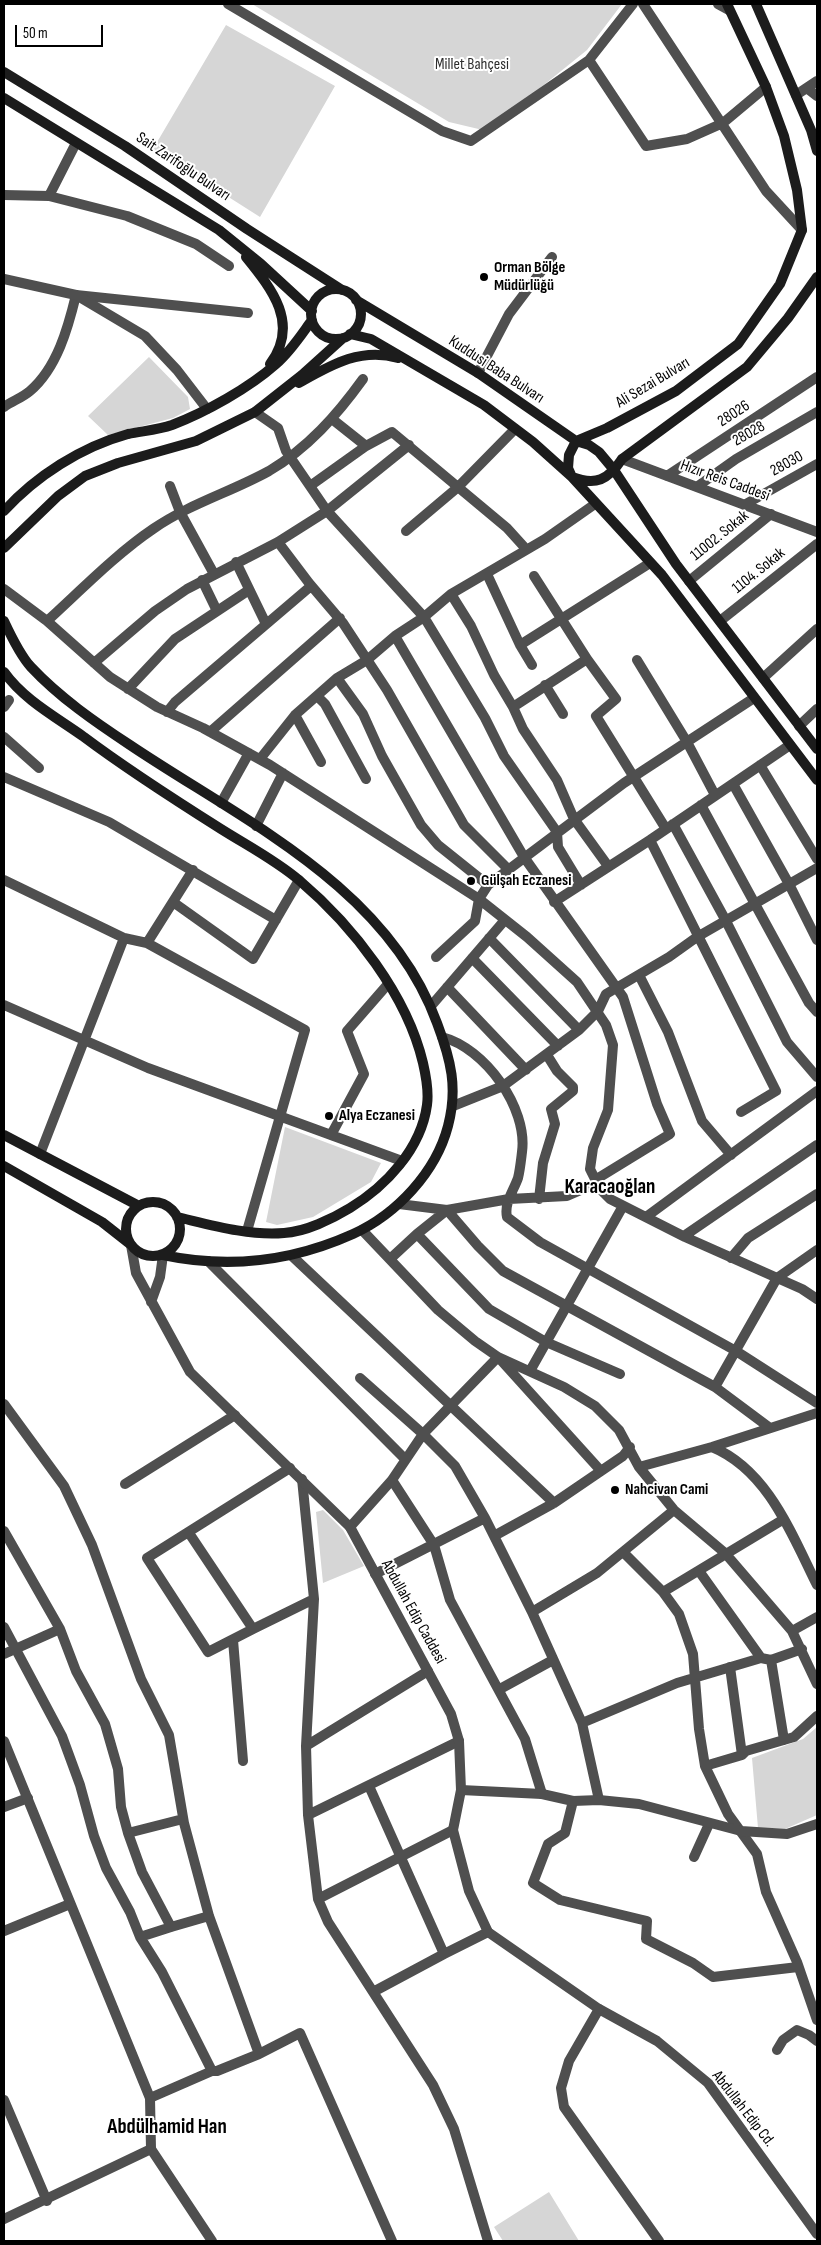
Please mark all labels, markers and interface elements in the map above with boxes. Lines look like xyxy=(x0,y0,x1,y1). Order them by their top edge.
scale bar xyxy=(18,15,105,47)
text: 50 m xyxy=(23,24,48,43)
park label: Millet Bahçesi xyxy=(435,55,509,75)
street label: Sait Zarifoğlu Bulvarı xyxy=(132,128,234,206)
place label: Orman Bölge Müdürlüğü xyxy=(494,258,565,296)
marker: Orman Bölge Müdürlüğü xyxy=(478,271,490,283)
street label: Kuddusi Baba Bulvarı xyxy=(445,332,547,408)
street label: Ali Sezai Bulvarı xyxy=(612,353,694,413)
street label: 28026 xyxy=(714,397,754,431)
street label: 28028 xyxy=(729,417,769,451)
street label: 28030 xyxy=(767,447,807,481)
street label: Hızır Reis Caddesi xyxy=(678,456,772,506)
street label: 11002. Sokak xyxy=(687,507,753,565)
street label: 1104. Sokak xyxy=(729,544,789,598)
place label: Gülşah Eczanesi xyxy=(481,871,571,891)
marker: Gülşah Eczanesi xyxy=(465,875,477,887)
place label: Alya Eczanesi xyxy=(339,1106,415,1126)
marker: Alya Eczanesi xyxy=(323,1110,335,1122)
district label: Karacaoğlan xyxy=(565,1175,655,1201)
place label: Nahcivan Cami xyxy=(625,1480,708,1500)
marker: Nahcivan Cami xyxy=(609,1484,621,1496)
street label: Abdullah Edip Caddesi xyxy=(376,1557,450,1667)
street label: Abdullah Edip Cd. xyxy=(707,2067,779,2151)
district label: Abdülhamid Han xyxy=(107,2115,227,2141)

